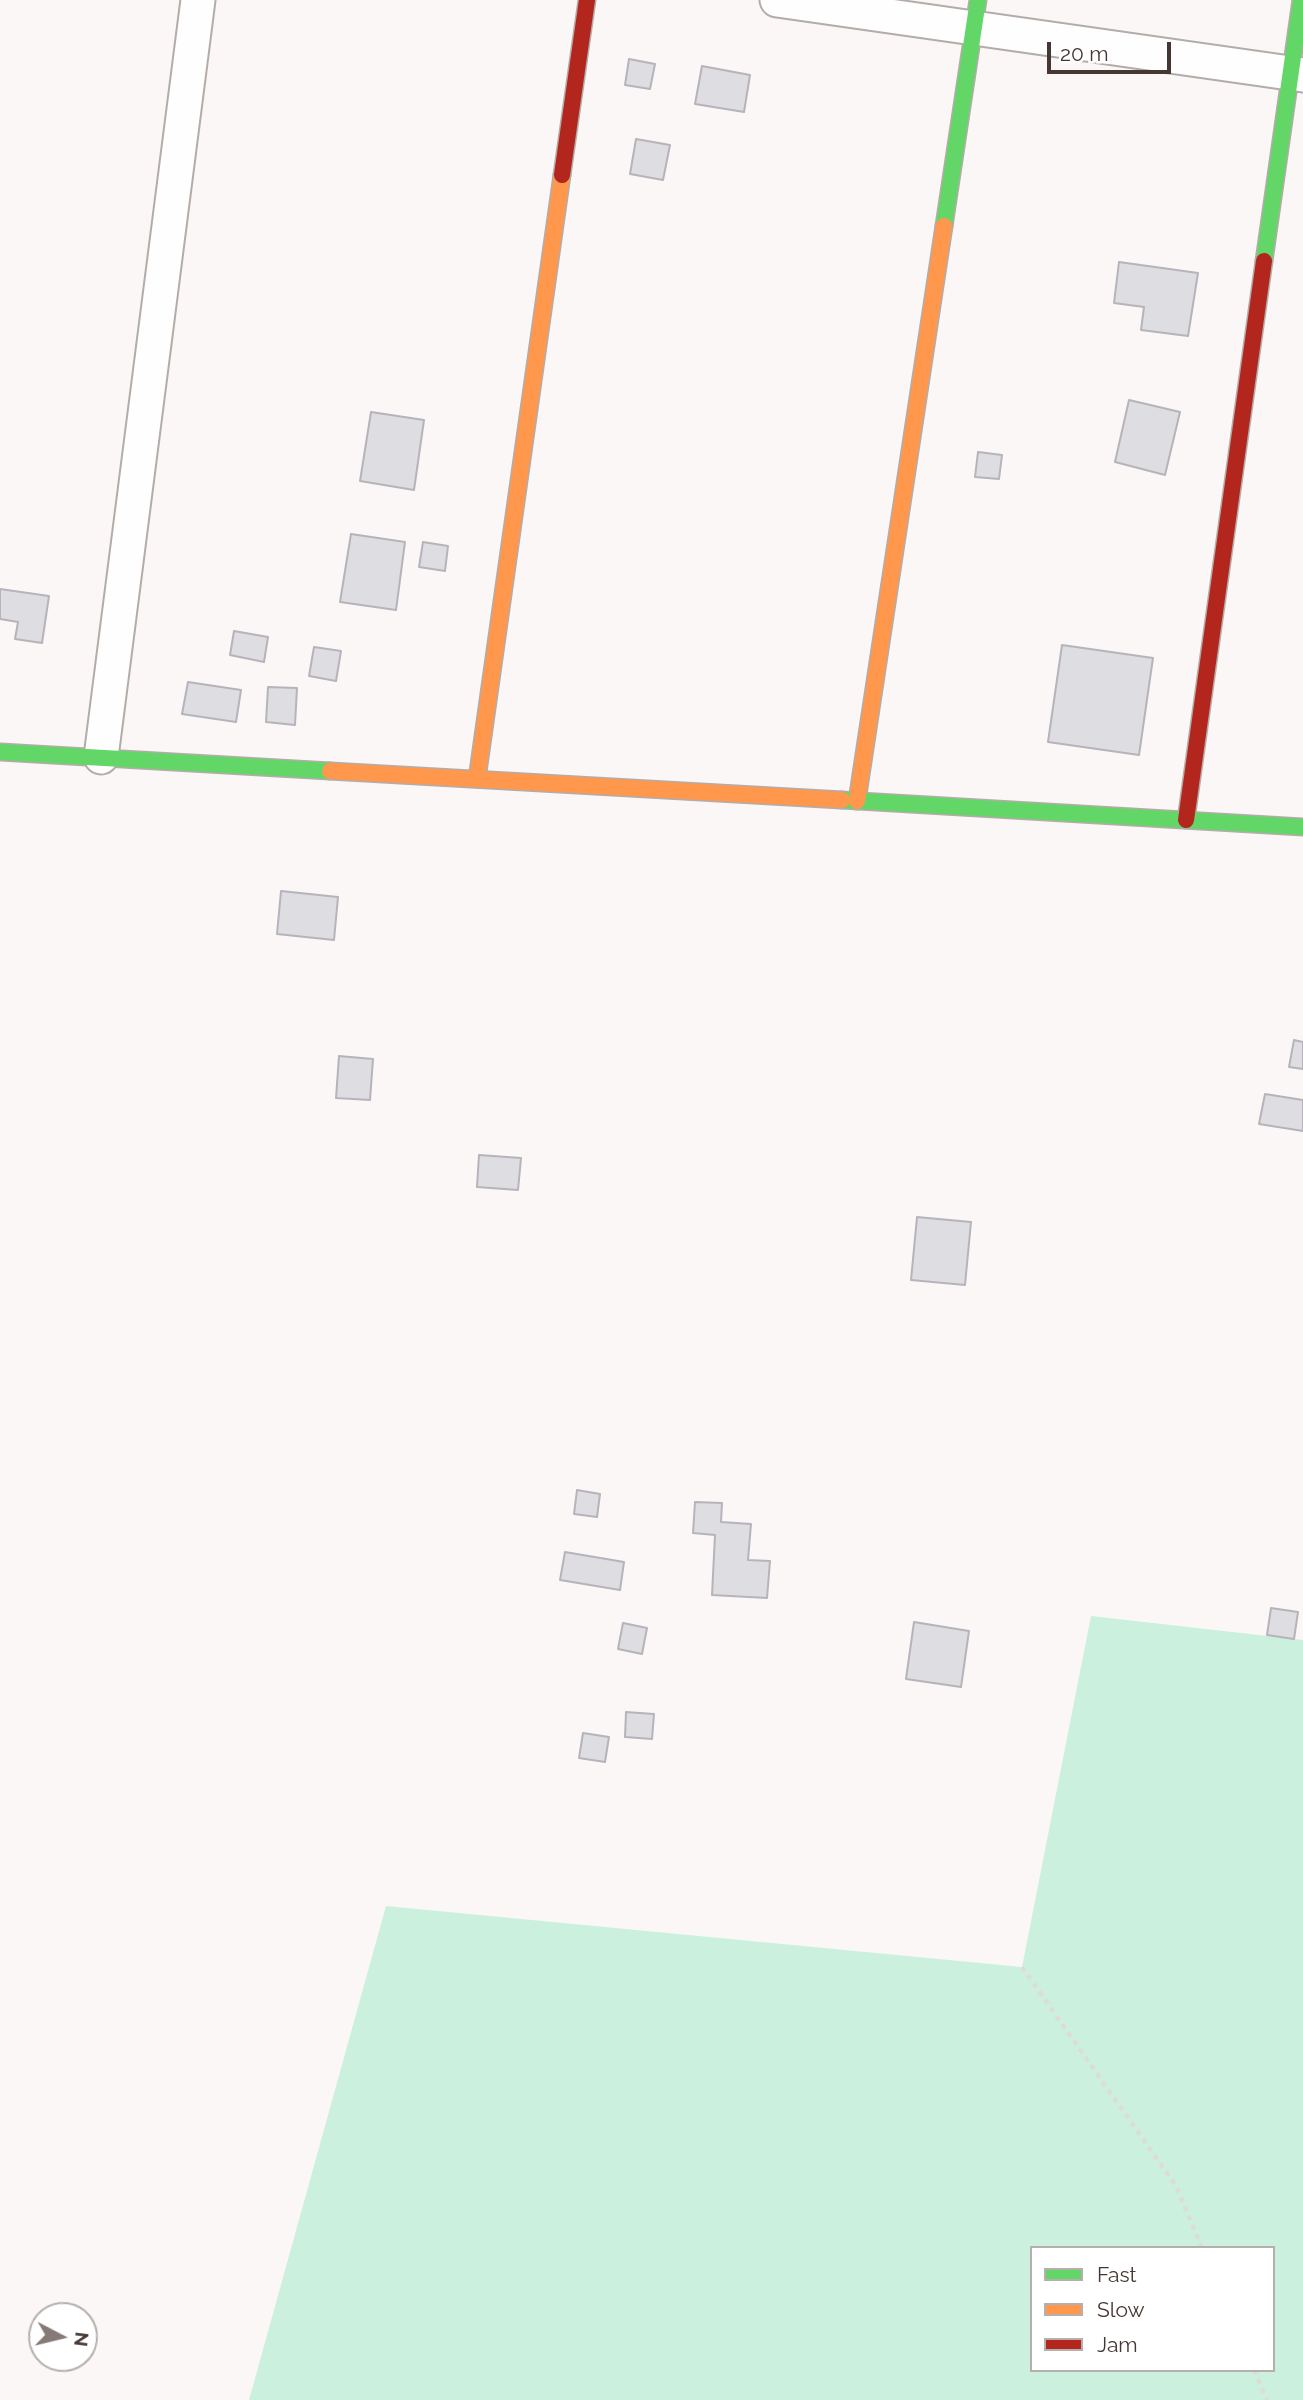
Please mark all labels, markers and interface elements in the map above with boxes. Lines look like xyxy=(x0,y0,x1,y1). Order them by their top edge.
scale bar xyxy=(1051,28,1175,72)
text: 20 m xyxy=(1060,41,1108,66)
legend xyxy=(1030,2246,1275,2372)
text: Fast xyxy=(1097,2262,1137,2287)
text: Slow xyxy=(1097,2297,1145,2322)
north arrow xyxy=(28,2302,98,2372)
text: N xyxy=(70,2331,94,2348)
text: Jam xyxy=(1097,2332,1138,2357)

